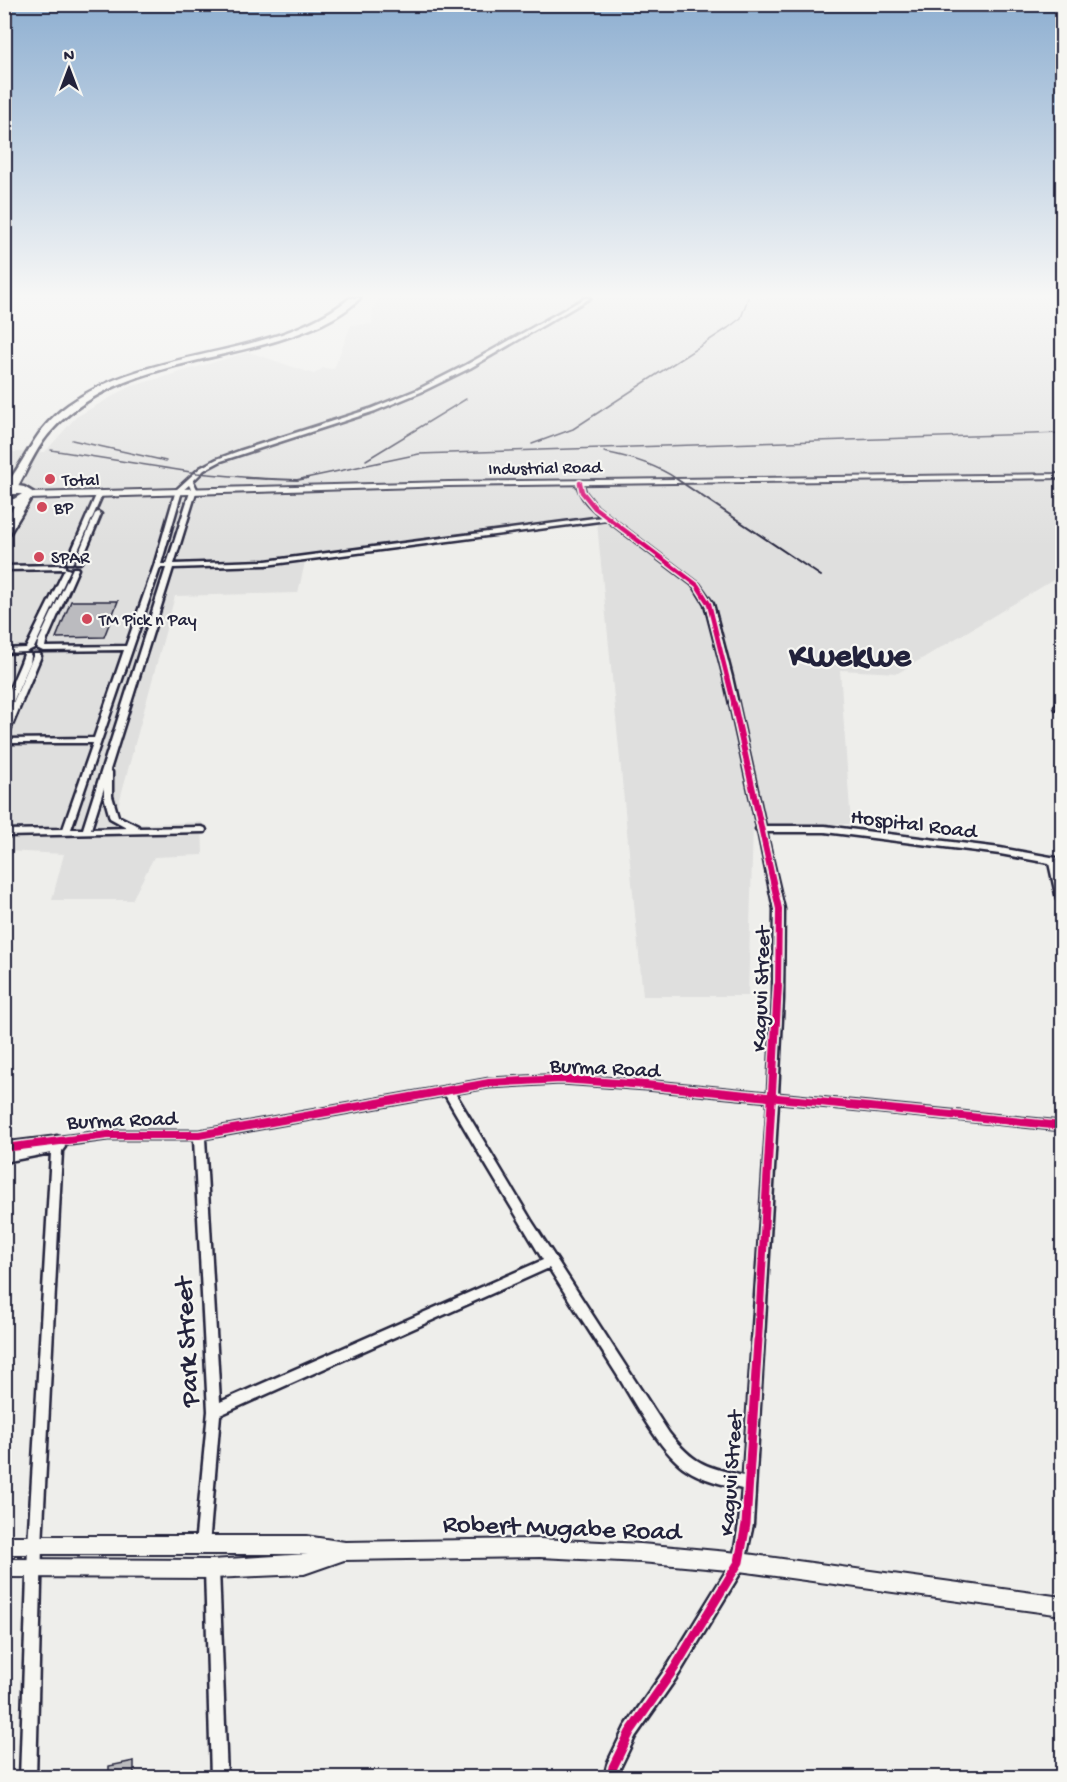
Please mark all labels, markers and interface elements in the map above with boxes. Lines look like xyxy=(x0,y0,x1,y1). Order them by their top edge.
north arrow xyxy=(39,39,99,99)
text: N xyxy=(64,48,75,67)
street label: Industrial Road xyxy=(488,458,603,481)
place label: Total xyxy=(61,471,100,492)
marker: Total xyxy=(43,472,57,486)
place label: BP xyxy=(53,499,74,520)
marker: BP xyxy=(35,500,49,514)
place label: SPAR xyxy=(51,549,90,570)
marker: SPAR xyxy=(32,550,46,564)
place label: TM Pick n Pay xyxy=(98,611,197,632)
marker: TM Pick n Pay xyxy=(80,612,94,626)
district label: Kwekwe xyxy=(788,639,912,679)
street label: Hospital Road xyxy=(849,805,980,847)
street label: Kaguvi Street xyxy=(748,924,778,1052)
street label: Burma Road xyxy=(548,1054,663,1086)
street label: Burma Road xyxy=(65,1107,180,1137)
street label: Park Street xyxy=(170,1274,208,1408)
street label: Kaguvi Street xyxy=(716,1408,750,1537)
street label: Robert Mugabe Road xyxy=(442,1510,684,1550)

